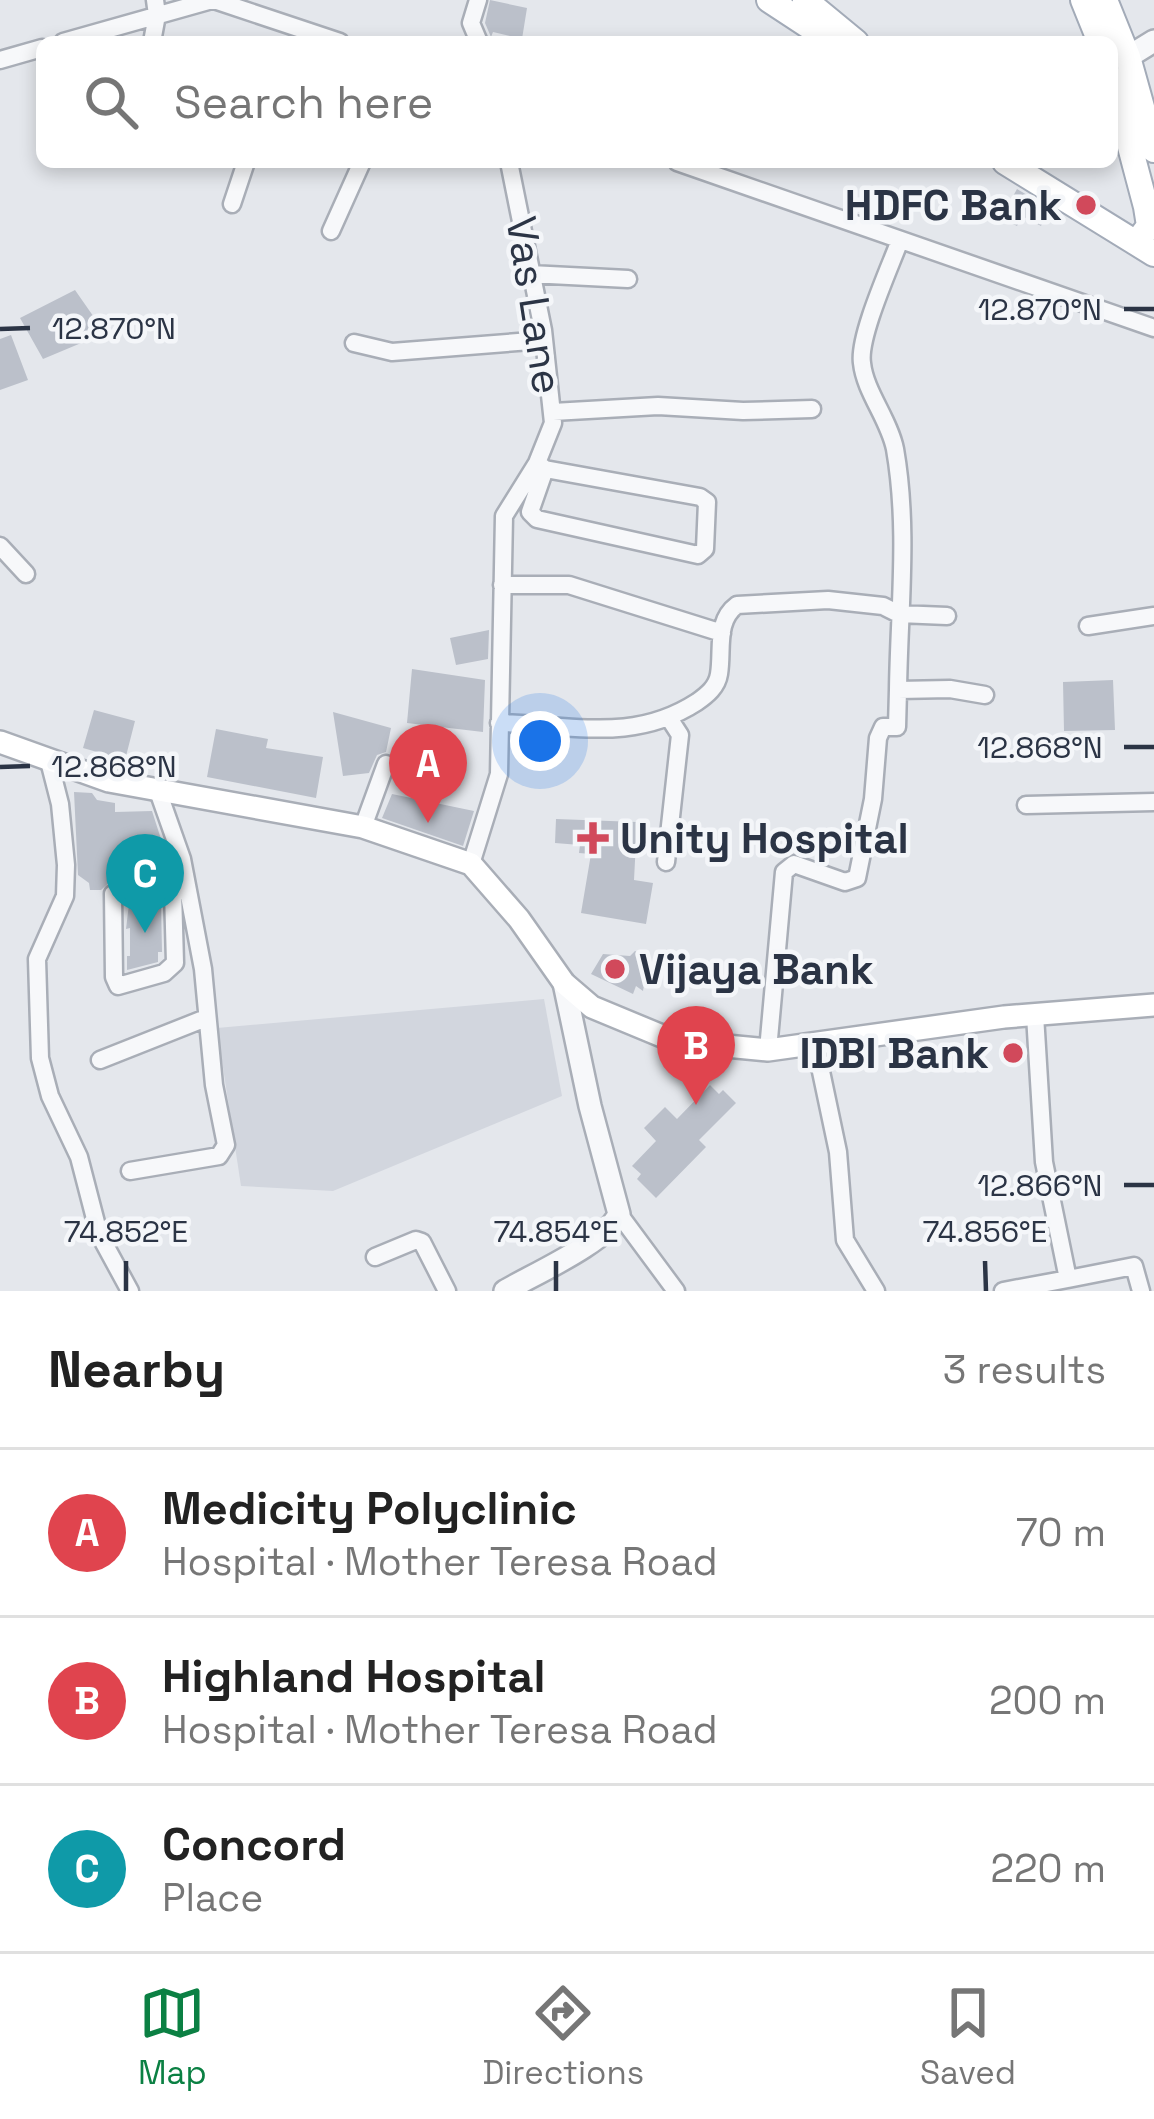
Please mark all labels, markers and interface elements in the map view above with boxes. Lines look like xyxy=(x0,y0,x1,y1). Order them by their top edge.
search box xyxy=(36,36,1118,168)
icon: search xyxy=(78,69,144,135)
text: Search here xyxy=(174,74,433,131)
place label: HDFC Bank xyxy=(845,179,1062,232)
marker: HDFC Bank xyxy=(1073,192,1099,218)
street label: Vas Lane xyxy=(494,212,575,398)
text: 12.870°N xyxy=(978,290,1102,329)
text: 12.870°N xyxy=(52,309,176,348)
your location xyxy=(510,711,570,771)
pin: A xyxy=(389,724,467,823)
text: 12.868°N xyxy=(977,728,1103,767)
text: 12.868°N xyxy=(51,747,177,786)
place label: Unity Hospital xyxy=(620,812,909,865)
marker: Unity Hospital xyxy=(577,822,609,854)
pin: C xyxy=(106,834,184,933)
place label: Vijaya Bank xyxy=(639,943,874,996)
marker: Vijaya Bank xyxy=(602,956,628,982)
pin: B xyxy=(657,1006,735,1105)
place label: IDBI Bank xyxy=(799,1027,989,1080)
marker: IDBI Bank xyxy=(1000,1040,1026,1066)
text: 12.866°N xyxy=(978,1166,1102,1205)
text: 74.852°E xyxy=(64,1212,188,1251)
text: 74.854°E xyxy=(493,1212,619,1251)
text: 74.856°E xyxy=(923,1212,1047,1251)
text: Nearby xyxy=(48,1337,225,1402)
text: 3 results xyxy=(943,1345,1106,1394)
text: Medicity Polyclinic xyxy=(162,1480,577,1537)
text: A xyxy=(75,1508,99,1557)
text: 70 m xyxy=(1016,1508,1106,1557)
text: Hospital · Mother Teresa Road xyxy=(162,1537,718,1586)
text: Highland Hospital xyxy=(162,1648,546,1705)
text: B xyxy=(74,1676,100,1725)
text: 200 m xyxy=(989,1676,1106,1725)
text: Hospital · Mother Teresa Road xyxy=(162,1705,718,1754)
text: Concord xyxy=(162,1816,346,1873)
text: C xyxy=(74,1844,100,1893)
text: 220 m xyxy=(990,1844,1106,1893)
text: Place xyxy=(162,1873,263,1922)
tab: Map xyxy=(138,1980,207,2094)
tab: Directions xyxy=(482,1980,644,2094)
tab: Saved xyxy=(920,1980,1016,2094)

